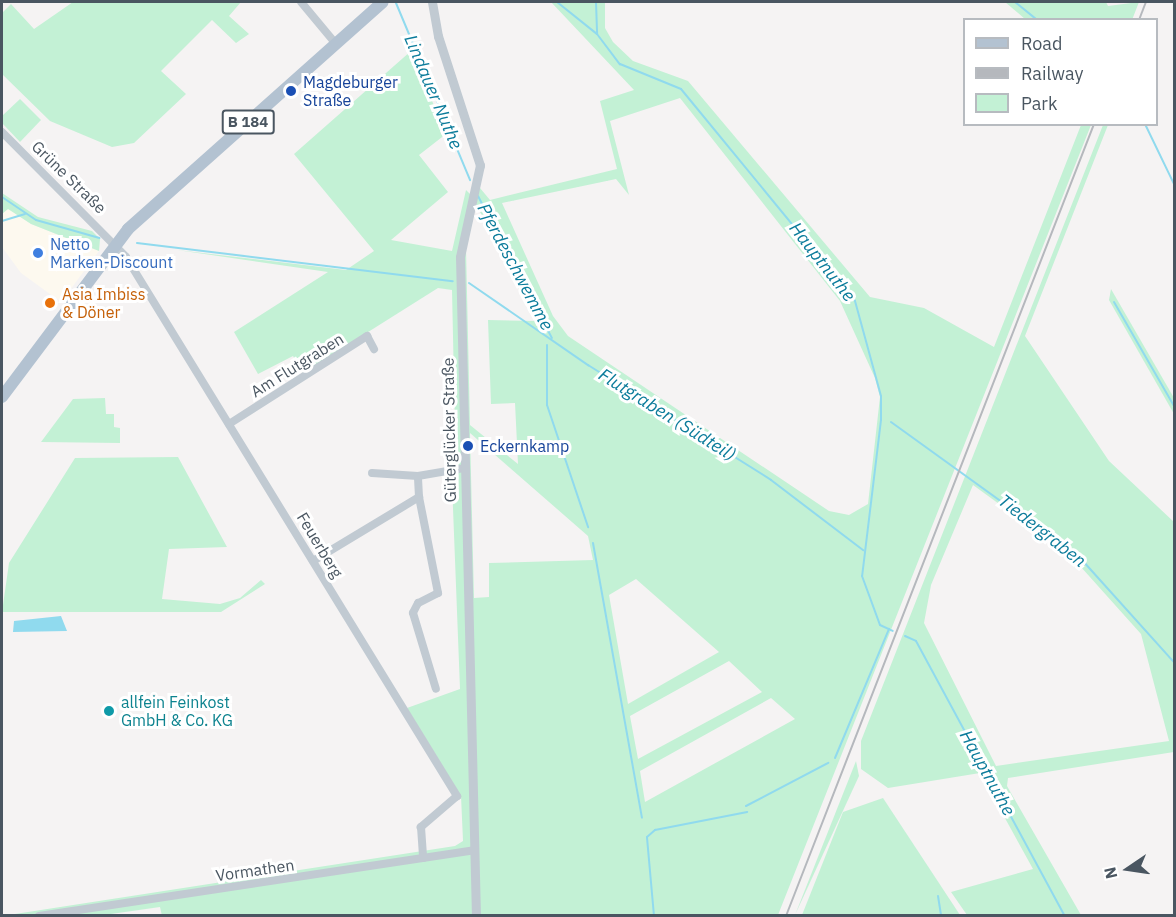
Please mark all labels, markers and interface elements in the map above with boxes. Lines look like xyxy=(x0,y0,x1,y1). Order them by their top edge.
legend xyxy=(963,18,1158,126)
water label: Lindauer Nuthe xyxy=(399,31,467,153)
text: Road xyxy=(1021,32,1062,55)
text: Railway xyxy=(1021,62,1083,85)
place label: Magdeburger Straße xyxy=(303,72,398,110)
marker: Magdeburger Straße xyxy=(284,84,298,98)
text: Park xyxy=(1021,92,1057,115)
road number: B 184 xyxy=(221,110,275,134)
street label: Grüne Straße xyxy=(28,137,110,217)
water label: Pferdeschwemme xyxy=(472,200,558,334)
water label: Hauptnuthe xyxy=(784,218,860,306)
place label: Netto Marken-Discount xyxy=(50,234,173,272)
marker: Netto Marken-Discount xyxy=(31,246,45,260)
place label: Asia Imbiss & Döner xyxy=(62,284,146,322)
marker: Asia Imbiss & Döner xyxy=(43,296,57,310)
street label: Am Flutgraben xyxy=(247,329,347,401)
street label: Güterglücker Straße xyxy=(438,357,460,503)
water label: Flutgraben (Südteil) xyxy=(595,364,739,466)
place label: Eckernkamp xyxy=(480,436,569,456)
marker: Eckernkamp xyxy=(461,439,475,453)
water label: Tiedergraben xyxy=(994,490,1090,572)
street label: Feuerberg xyxy=(293,509,347,581)
place label: allfein Feinkost GmbH & Co. KG xyxy=(121,692,233,730)
marker: allfein Feinkost GmbH & Co. KG xyxy=(102,704,116,718)
water label: Hauptnuthe xyxy=(955,727,1019,819)
north arrow xyxy=(1098,839,1158,899)
street label: Vormathen xyxy=(214,855,296,885)
text: N xyxy=(1099,865,1122,881)

